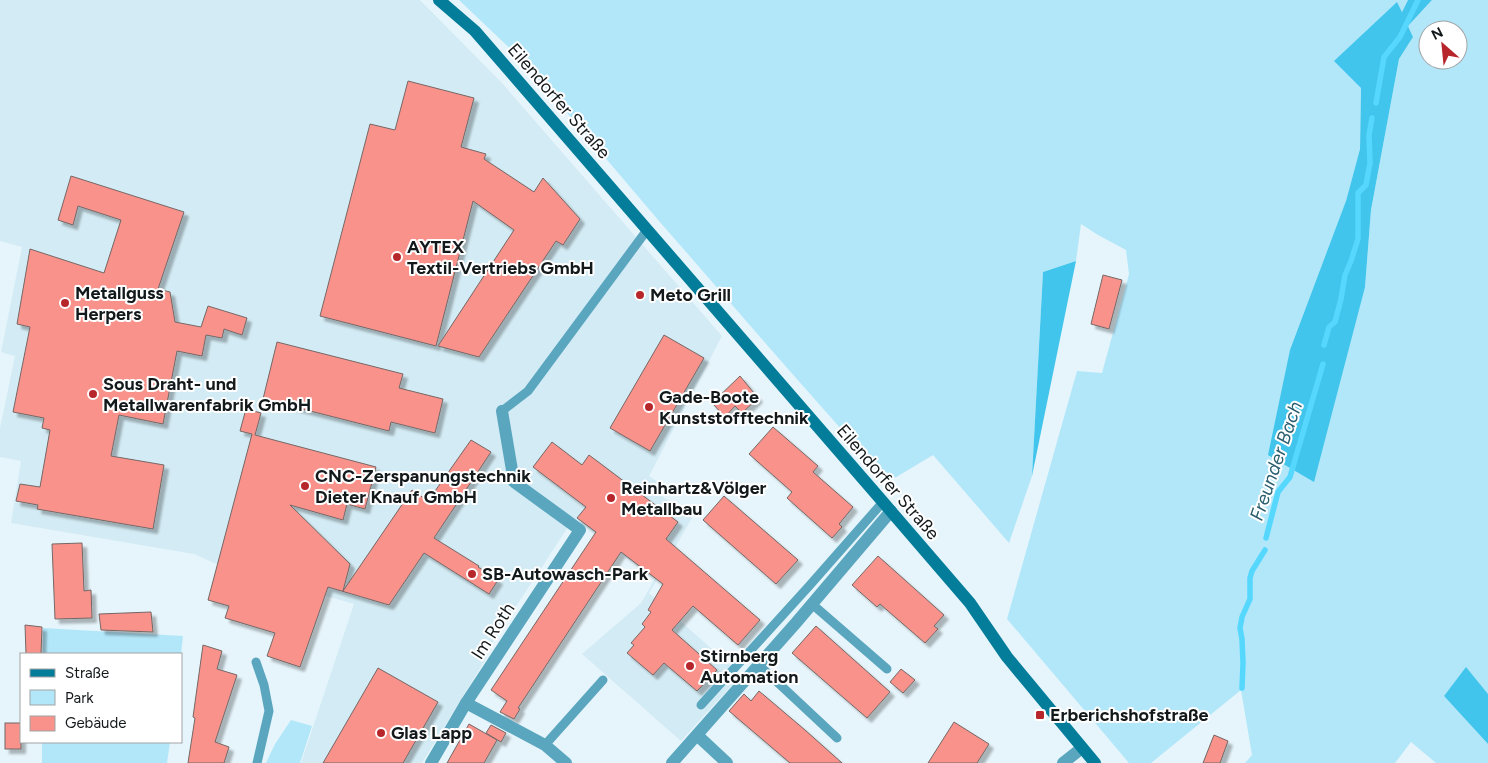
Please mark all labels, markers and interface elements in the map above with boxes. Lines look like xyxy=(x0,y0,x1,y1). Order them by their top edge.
north arrow xyxy=(1418,20,1468,70)
text: N xyxy=(1429,24,1446,44)
street label: Eilendorfer Straße xyxy=(503,39,615,163)
place label: AYTEX Textil-Vertriebs GmbH xyxy=(407,236,594,279)
marker: AYTEX Textil-Vertriebs GmbH xyxy=(391,251,403,263)
place label: Metallguss Herpers xyxy=(75,282,164,325)
place label: Meto Grill xyxy=(650,284,731,306)
marker: Meto Grill xyxy=(634,289,646,301)
marker: Metallguss Herpers xyxy=(59,297,71,309)
place label: Sous Draht- und Metallwarenfabrik GmbH xyxy=(103,373,311,416)
place label: Gade-Boote Kunststofftechnik xyxy=(659,386,809,429)
marker: Sous Draht- und Metallwarenfabrik GmbH xyxy=(87,388,99,400)
water label: Freunder Bach xyxy=(1245,398,1307,524)
marker: Gade-Boote Kunststofftechnik xyxy=(643,401,655,413)
street label: Eilendorfer Straße xyxy=(832,420,944,544)
place label: CNC-Zerspanungstechnik Dieter Knauf GmbH xyxy=(315,465,531,508)
place label: Reinhartz&Völger Metallbau xyxy=(621,477,767,520)
marker: CNC-Zerspanungstechnik Dieter Knauf GmbH xyxy=(299,480,311,492)
marker: Reinhartz&Völger Metallbau xyxy=(605,492,617,504)
place label: SB-Autowasch-Park xyxy=(482,563,649,585)
marker: SB-Autowasch-Park xyxy=(466,568,478,580)
street label: Im Roth xyxy=(467,599,519,663)
place label: Stirnberg Automation xyxy=(700,645,799,688)
legend xyxy=(20,653,182,743)
marker: Stirnberg Automation xyxy=(684,660,696,672)
text: Straße xyxy=(65,664,109,682)
text: Park xyxy=(65,689,94,707)
place label: Erberichshofstraße xyxy=(1050,704,1209,726)
marker: Erberichshofstraße xyxy=(1034,709,1046,721)
text: Gebäude xyxy=(65,714,126,732)
place label: Glas Lapp xyxy=(391,722,472,744)
marker: Glas Lapp xyxy=(375,727,387,739)

